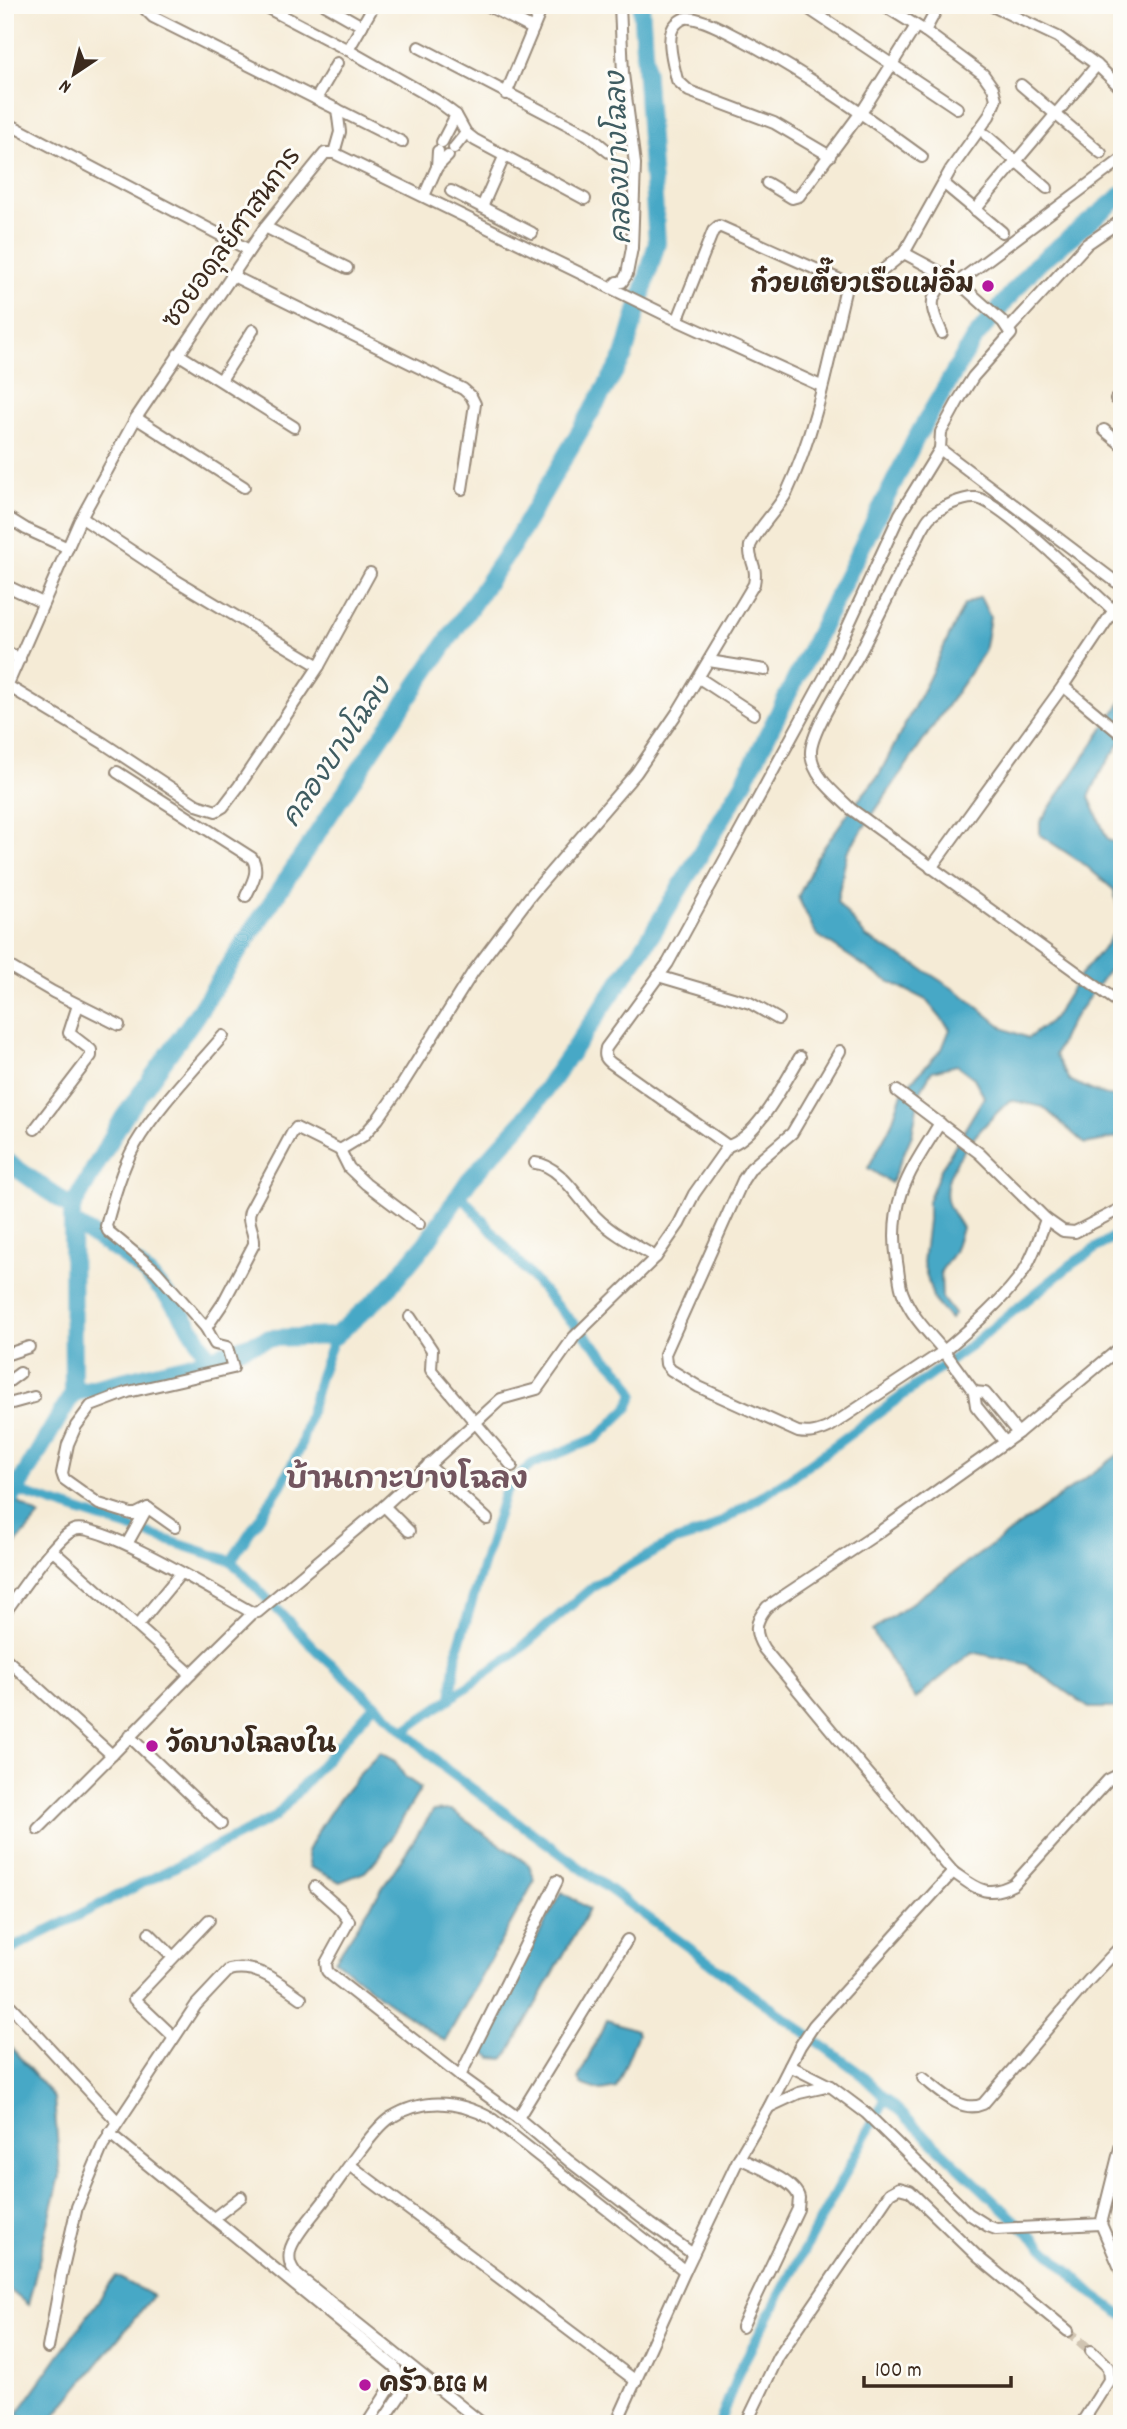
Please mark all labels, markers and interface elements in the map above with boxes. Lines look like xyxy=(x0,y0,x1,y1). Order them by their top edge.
north arrow xyxy=(38,38,108,108)
water label: คลองบางโฉลง xyxy=(596,68,645,245)
text: N xyxy=(55,71,78,99)
street label: ซอยอดุลย์ศาสนการ xyxy=(154,140,311,337)
place label: ก๋วยเตี๊ยวเรือแม่อิ่ม xyxy=(750,257,974,305)
marker: ก๋วยเตี๊ยวเรือแม่อิ่ม xyxy=(980,278,996,294)
water label: คลองบางโฉลง xyxy=(272,667,405,837)
district label: บ้านเกาะบางโฉลง xyxy=(286,1458,528,1504)
place label: วัดบางโฉลงใน xyxy=(166,1725,337,1765)
marker: วัดบางโฉลงใน xyxy=(144,1738,160,1754)
scale bar xyxy=(864,2345,1012,2389)
text: 100 m xyxy=(875,2357,922,2387)
place label: ครัว BIG M xyxy=(379,2366,488,2404)
marker: ครัว BIG M xyxy=(357,2377,373,2393)

